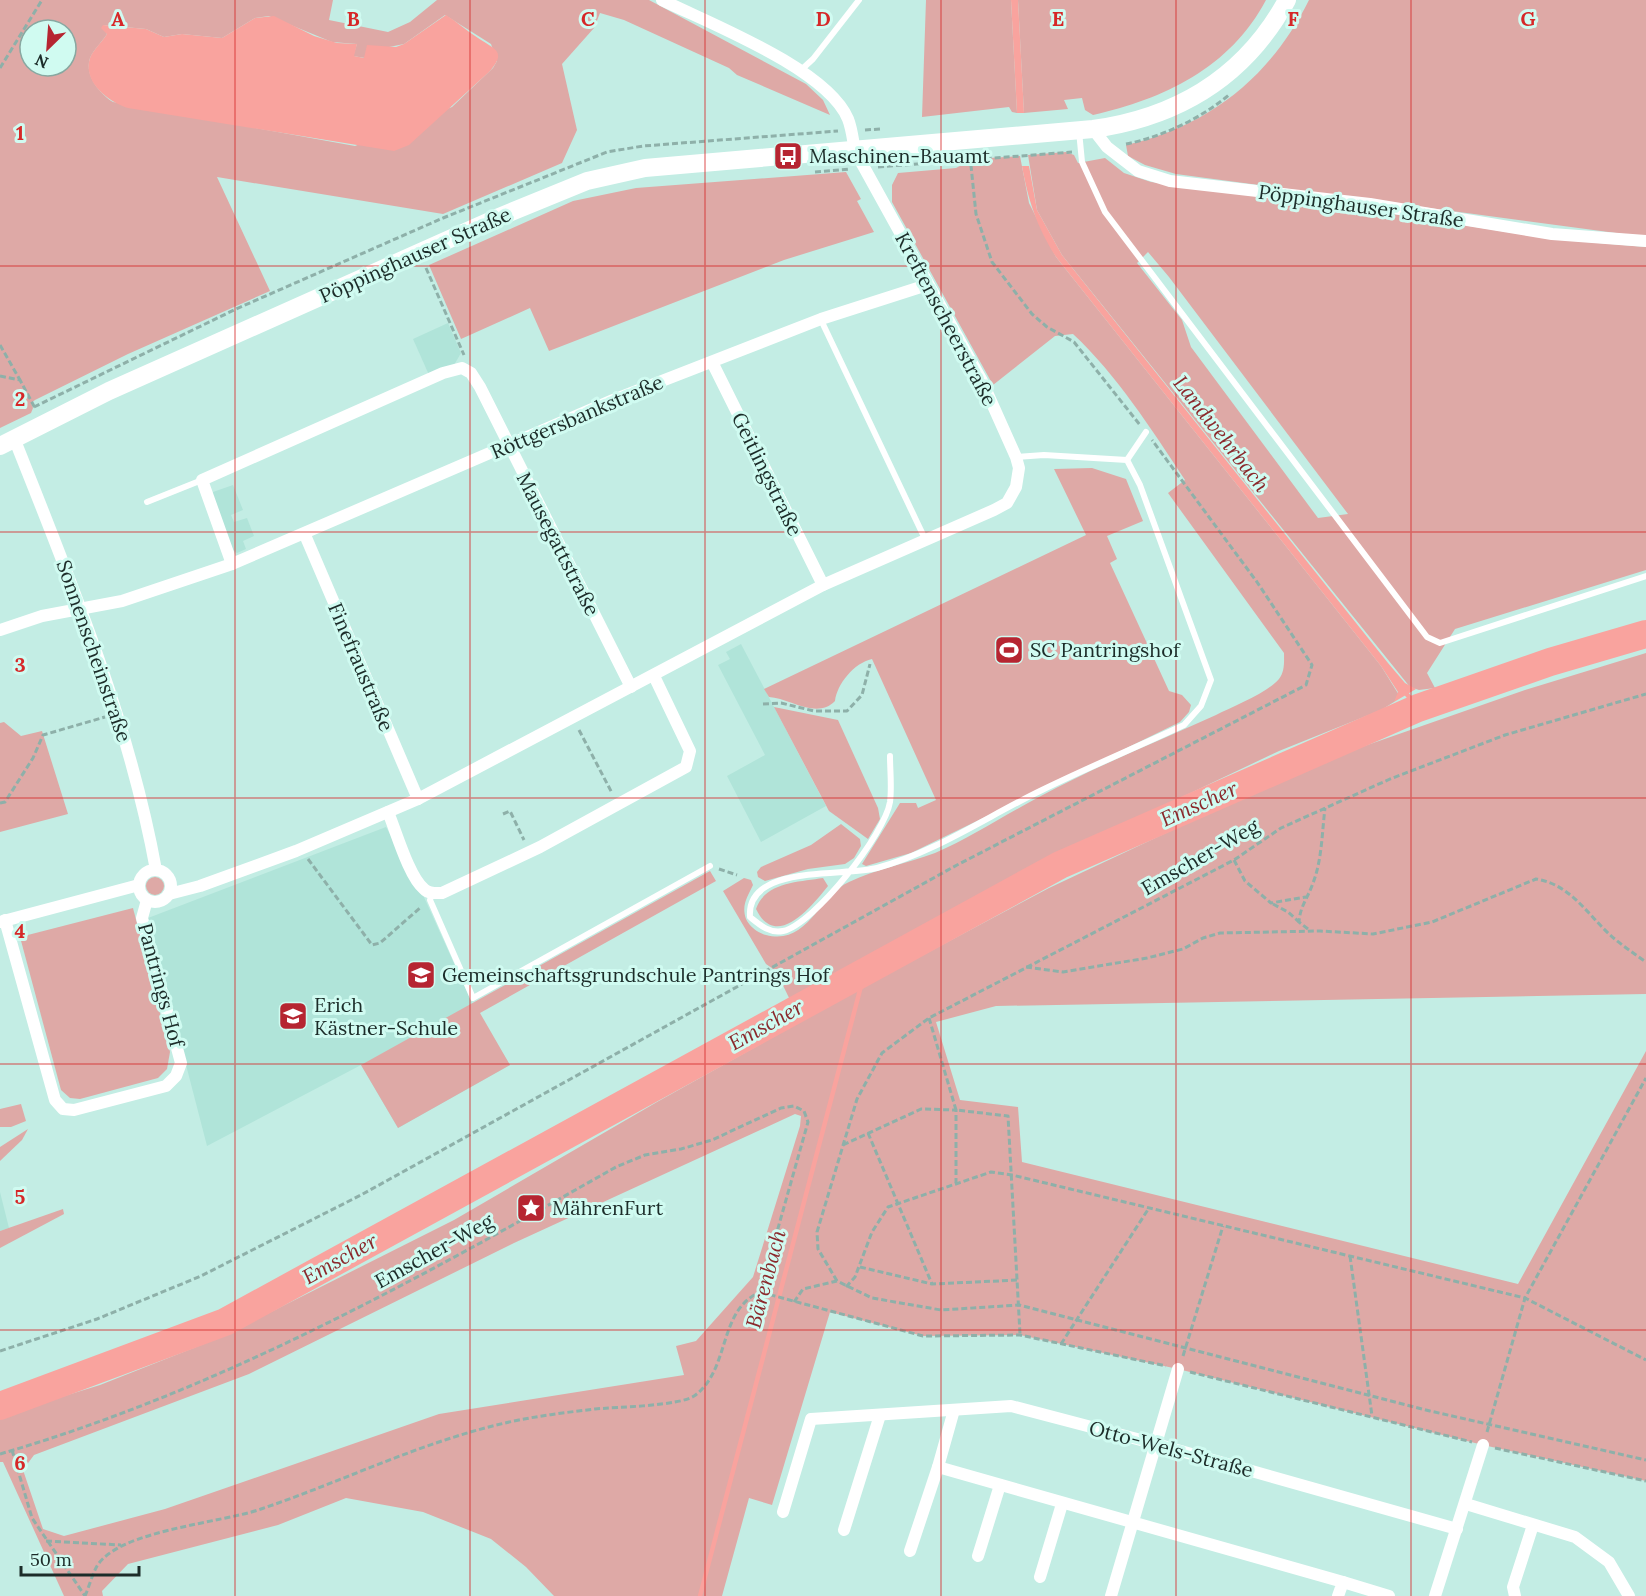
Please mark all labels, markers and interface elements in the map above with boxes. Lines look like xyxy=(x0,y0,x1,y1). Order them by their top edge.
text: A xyxy=(111,6,125,31)
text: B xyxy=(346,6,360,31)
text: C xyxy=(581,6,595,31)
text: D xyxy=(815,6,831,31)
text: E xyxy=(1052,6,1064,31)
text: F xyxy=(1287,6,1299,31)
text: G xyxy=(1520,6,1536,31)
north arrow xyxy=(18,18,78,78)
text: N xyxy=(32,50,51,73)
text: 1 xyxy=(16,120,24,145)
bus stop icon: Maschinen-Bauamt xyxy=(772,140,804,172)
place label: Maschinen-Bauamt xyxy=(809,143,990,168)
street label: Pöppinghauser Straße xyxy=(1257,179,1466,232)
street label: Pöppinghauser Straße xyxy=(315,201,515,308)
street label: Kreftenscheerstraße xyxy=(890,228,1003,410)
street label: Röttgersbankstraße xyxy=(487,369,667,464)
water label: Landwehrbach xyxy=(1167,370,1275,497)
text: 2 xyxy=(15,386,25,411)
street label: Geitlingstraße xyxy=(727,408,808,540)
street label: Mausegattstraße xyxy=(511,468,605,620)
street label: Sonnenscheinstraße xyxy=(52,556,137,745)
street label: Finefraustraße xyxy=(323,599,400,735)
sports icon: SC Pantringshof xyxy=(993,634,1025,666)
place label: SC Pantringshof xyxy=(1030,637,1181,662)
text: 3 xyxy=(14,652,26,677)
water label: Emscher xyxy=(1156,774,1242,833)
street label: Emscher-Weg xyxy=(1136,812,1264,900)
text: 4 xyxy=(15,918,26,943)
street label: Pantrings Hof xyxy=(133,920,190,1051)
school or university icon: Gemeinschaftsgrundschule Pantrings Hof xyxy=(405,959,437,991)
place label: Gemeinschaftsgrundschule Pantrings Hof xyxy=(442,962,831,987)
place label: Erich Kästner-Schule xyxy=(314,992,458,1040)
water label: Emscher xyxy=(723,993,808,1056)
school or university icon: Erich Kästner-Schule xyxy=(277,1000,309,1032)
text: 5 xyxy=(15,1184,26,1209)
place icon: MährenFurt xyxy=(515,1192,547,1224)
place label: MährenFurt xyxy=(552,1195,664,1220)
street label: Emscher-Weg xyxy=(370,1207,498,1293)
water label: Emscher xyxy=(297,1227,382,1290)
water label: Bärenbach xyxy=(739,1227,792,1331)
street label: Otto-Wels-Straße xyxy=(1086,1415,1256,1482)
text: 6 xyxy=(14,1450,26,1475)
scale bar xyxy=(21,1539,140,1577)
text: 50 m xyxy=(30,1548,72,1571)

